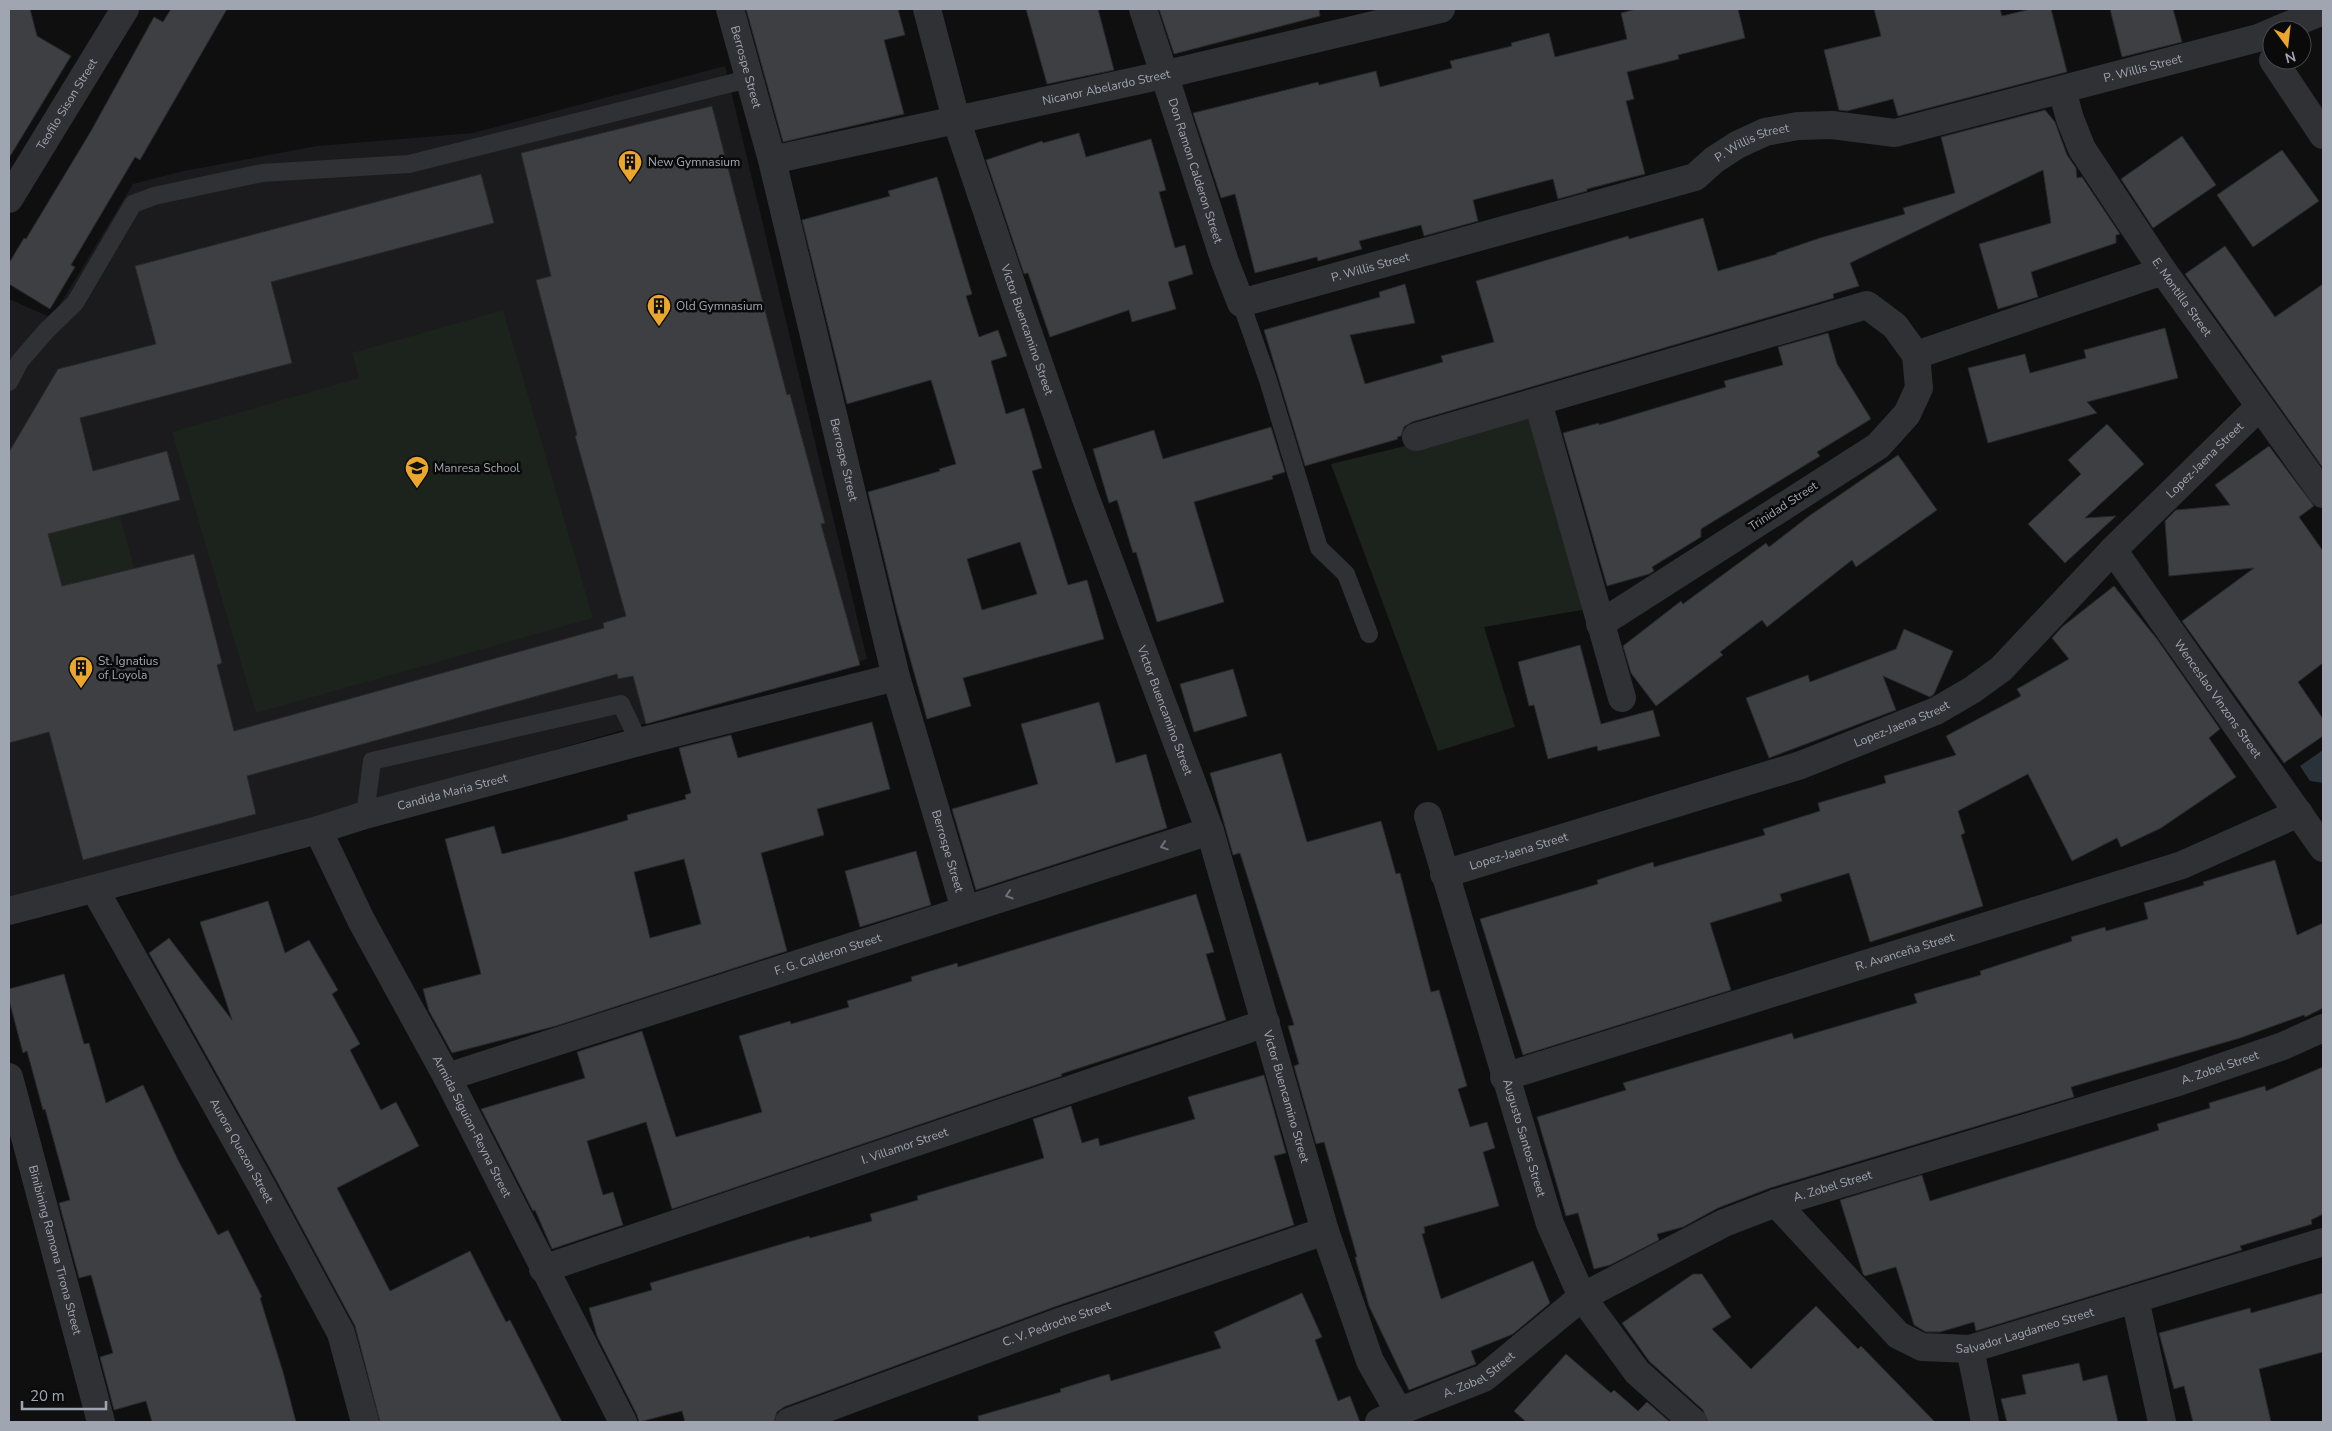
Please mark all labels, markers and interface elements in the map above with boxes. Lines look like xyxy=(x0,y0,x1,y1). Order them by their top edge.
north arrow xyxy=(2262,20,2312,70)
street label: Berrospe Street xyxy=(727,24,765,111)
text: N xyxy=(2283,47,2298,68)
street label: P. Willis Street xyxy=(2102,50,2184,86)
street label: Teofilo Sison Street xyxy=(33,55,101,153)
street label: Nicanor Abelardo Street xyxy=(1041,65,1172,109)
street label: Don Ramon Calderon Street xyxy=(1164,96,1227,246)
street label: P. Willis Street xyxy=(1711,120,1791,166)
building icon: New Gymnasium xyxy=(617,149,643,183)
place label: New Gymnasium xyxy=(648,154,740,170)
street label: P. Willis Street xyxy=(1329,248,1412,286)
street label: E. Montilla Street xyxy=(2148,255,2216,340)
street label: Victor Buencamino Street xyxy=(997,261,1057,398)
building icon: Old Gymnasium xyxy=(646,293,672,327)
place label: Old Gymnasium xyxy=(676,298,763,314)
street label: Berrospe Street xyxy=(826,417,862,504)
street label: Lopez-Jaena Street xyxy=(2163,418,2247,502)
school or university icon: Manresa School xyxy=(404,455,430,489)
place label: Manresa School xyxy=(434,460,520,476)
street label: Trinidad Street xyxy=(1745,477,1821,534)
street label: Wenceslao Vinzons Street xyxy=(2171,636,2266,762)
street label: Victor Buencamino Street xyxy=(1133,642,1197,778)
place label: St. Ignatius of Loyola xyxy=(98,653,159,683)
building icon: St. Ignatius of Loyola xyxy=(68,655,94,689)
street label: Lopez-Jaena Street xyxy=(1852,696,1953,751)
street label: Candida Maria Street xyxy=(395,769,510,814)
street label: Berrospe Street xyxy=(928,808,968,895)
street label: Lopez-Jaena Street xyxy=(1467,828,1571,874)
one-way arrow xyxy=(1160,840,1168,850)
one-way arrow xyxy=(1005,889,1014,899)
street label: R. Avanceña Street xyxy=(1854,928,1957,975)
street label: F. G. Calderon Street xyxy=(772,929,884,979)
street label: Victor Buencamino Street xyxy=(1259,1027,1313,1165)
street label: A. Zobel Street xyxy=(2179,1047,2262,1088)
street label: Armida Siguion-Reyna Street xyxy=(429,1053,515,1201)
street label: Augusto Santos Street xyxy=(1499,1077,1550,1199)
street label: Aurora Quezon Street xyxy=(206,1096,278,1206)
street label: I. Villamor Street xyxy=(859,1124,951,1168)
street label: Binibining Ramona Tirona Street xyxy=(25,1164,86,1337)
street label: A. Zobel Street xyxy=(1791,1166,1875,1205)
street label: C. V. Pedroche Street xyxy=(1000,1297,1113,1350)
street label: Salvador Lagdameo Street xyxy=(1955,1304,2097,1357)
street label: A. Zobel Street xyxy=(1441,1347,1519,1401)
scale bar xyxy=(22,1378,106,1410)
text: 20 m xyxy=(30,1386,65,1406)

